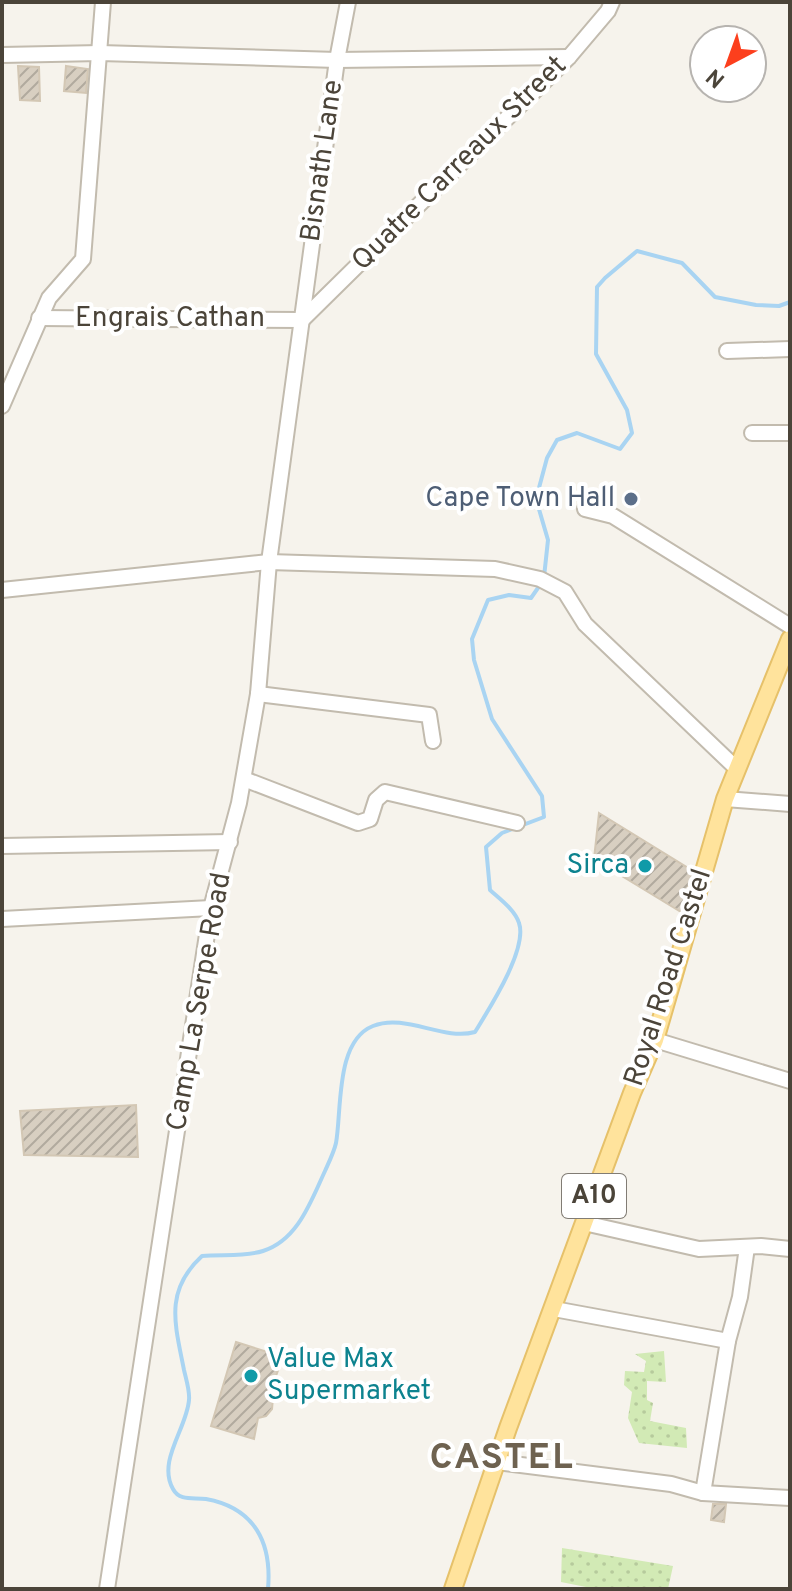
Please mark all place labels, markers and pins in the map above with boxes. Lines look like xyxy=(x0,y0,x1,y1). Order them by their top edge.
place label: Cape Town Hall xyxy=(425,481,615,517)
marker: Cape Town Hall xyxy=(622,490,640,508)
place label: Sirca xyxy=(566,848,629,884)
marker: Sirca xyxy=(636,857,654,875)
place label: Value Max Supermarket xyxy=(267,1342,431,1410)
marker: Value Max Supermarket xyxy=(242,1367,260,1385)

